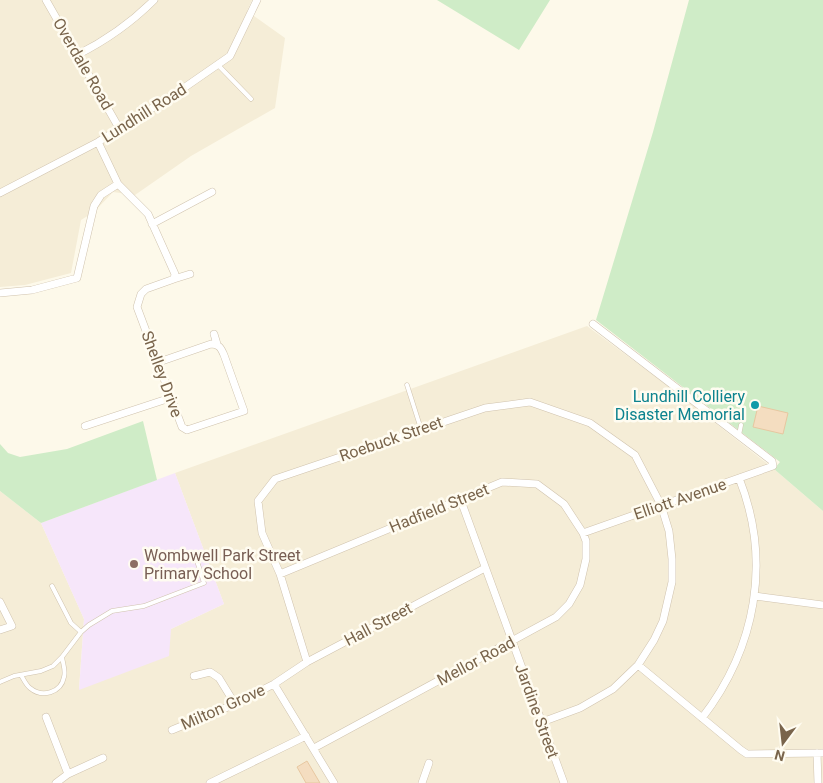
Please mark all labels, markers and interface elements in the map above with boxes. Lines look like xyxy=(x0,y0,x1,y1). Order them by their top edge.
street label: Overdale Road xyxy=(49,15,117,113)
street label: Lundhill Road xyxy=(98,79,190,147)
street label: Shelley Drive xyxy=(138,328,186,420)
place label: Lundhill Colliery Disaster Memorial xyxy=(615,387,745,424)
marker: Lundhill Colliery Disaster Memorial xyxy=(749,399,761,411)
street label: Roebuck Street xyxy=(337,412,445,466)
street label: Elliott Avenue xyxy=(631,474,729,524)
street label: Hadfield Street xyxy=(386,479,492,537)
place label: Wombwell Park Street Primary School xyxy=(144,546,301,583)
marker: Wombwell Park Street Primary School xyxy=(128,558,140,570)
street label: Hall Street xyxy=(341,598,415,650)
street label: Mellor Road xyxy=(434,633,518,689)
street label: Jardine Street xyxy=(511,661,563,761)
street label: Milton Grove xyxy=(178,680,268,734)
north arrow xyxy=(758,718,808,768)
text: N xyxy=(773,747,786,765)

